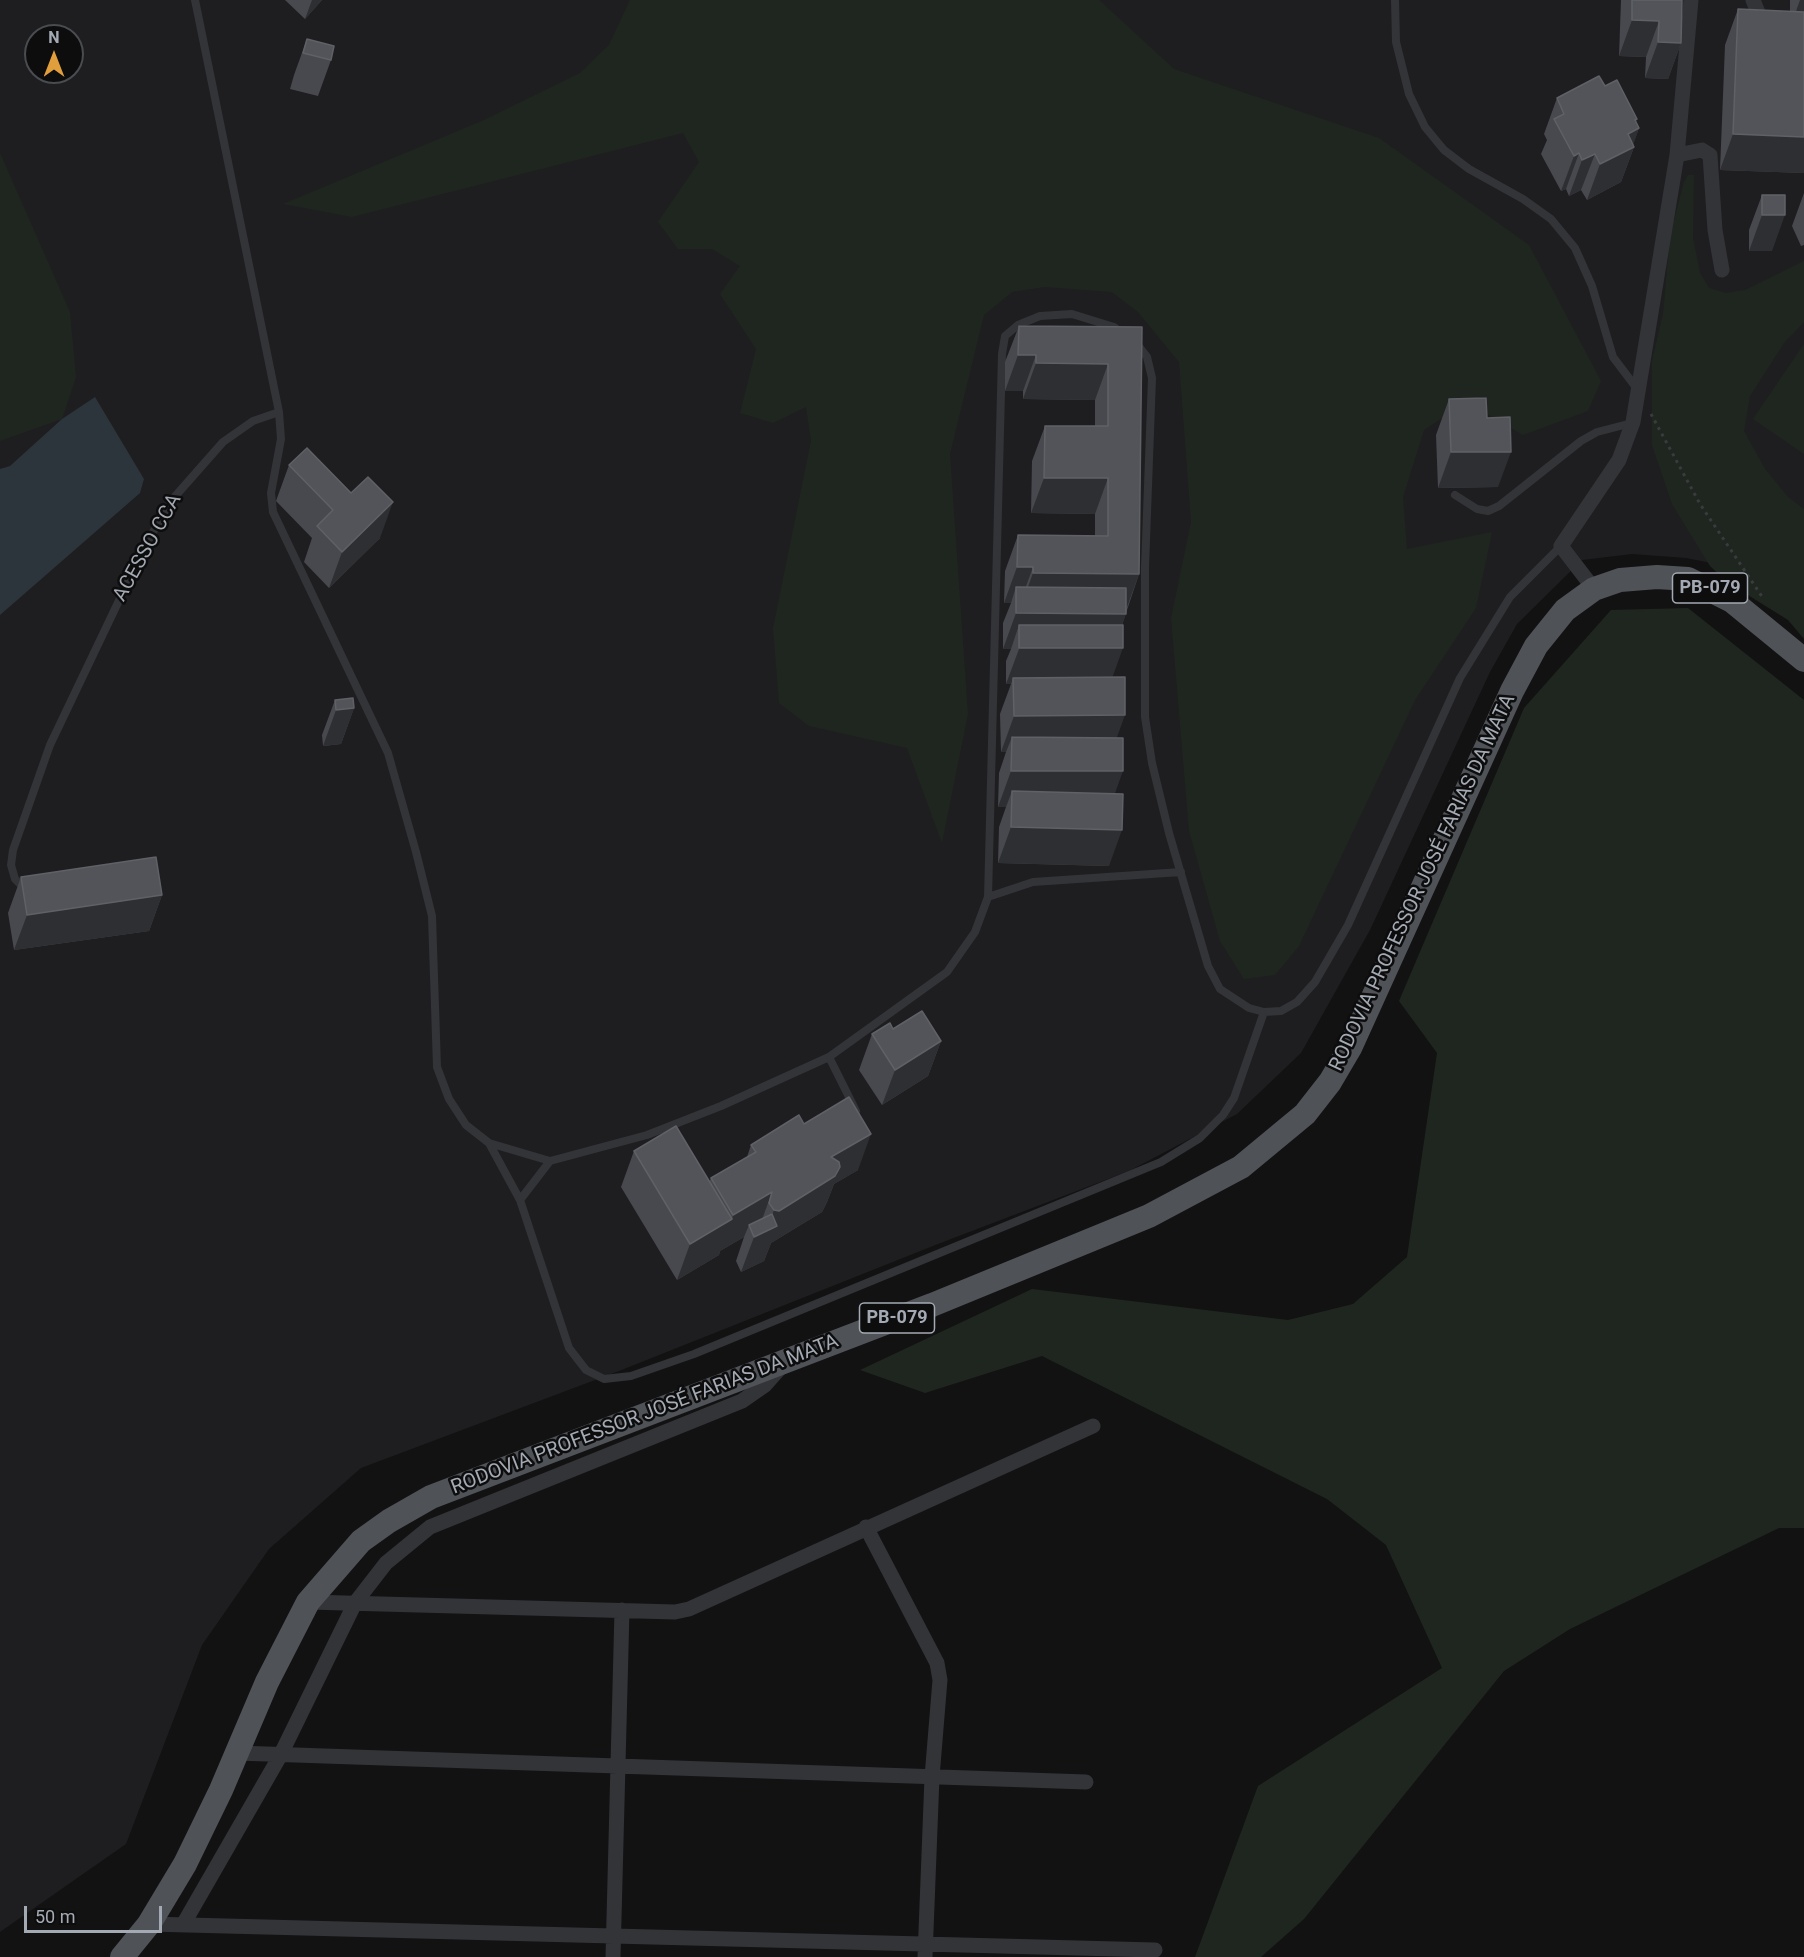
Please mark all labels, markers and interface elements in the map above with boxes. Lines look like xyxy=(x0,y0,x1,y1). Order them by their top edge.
north arrow xyxy=(24,24,84,84)
text: N xyxy=(48,28,60,47)
street label: ACESSO CCA xyxy=(109,490,187,606)
road number: PB-079 xyxy=(1672,573,1748,603)
street label: RODOVIA PROFESSOR JOSÉ FARIAS DA MATA xyxy=(1325,691,1521,1075)
road number: PB-079 xyxy=(860,1303,934,1333)
street label: RODOVIA PROFESSOR JOSÉ FARIAS DA MATA xyxy=(448,1330,842,1500)
scale bar xyxy=(27,1894,165,1932)
text: 50 m xyxy=(35,1906,75,1927)

